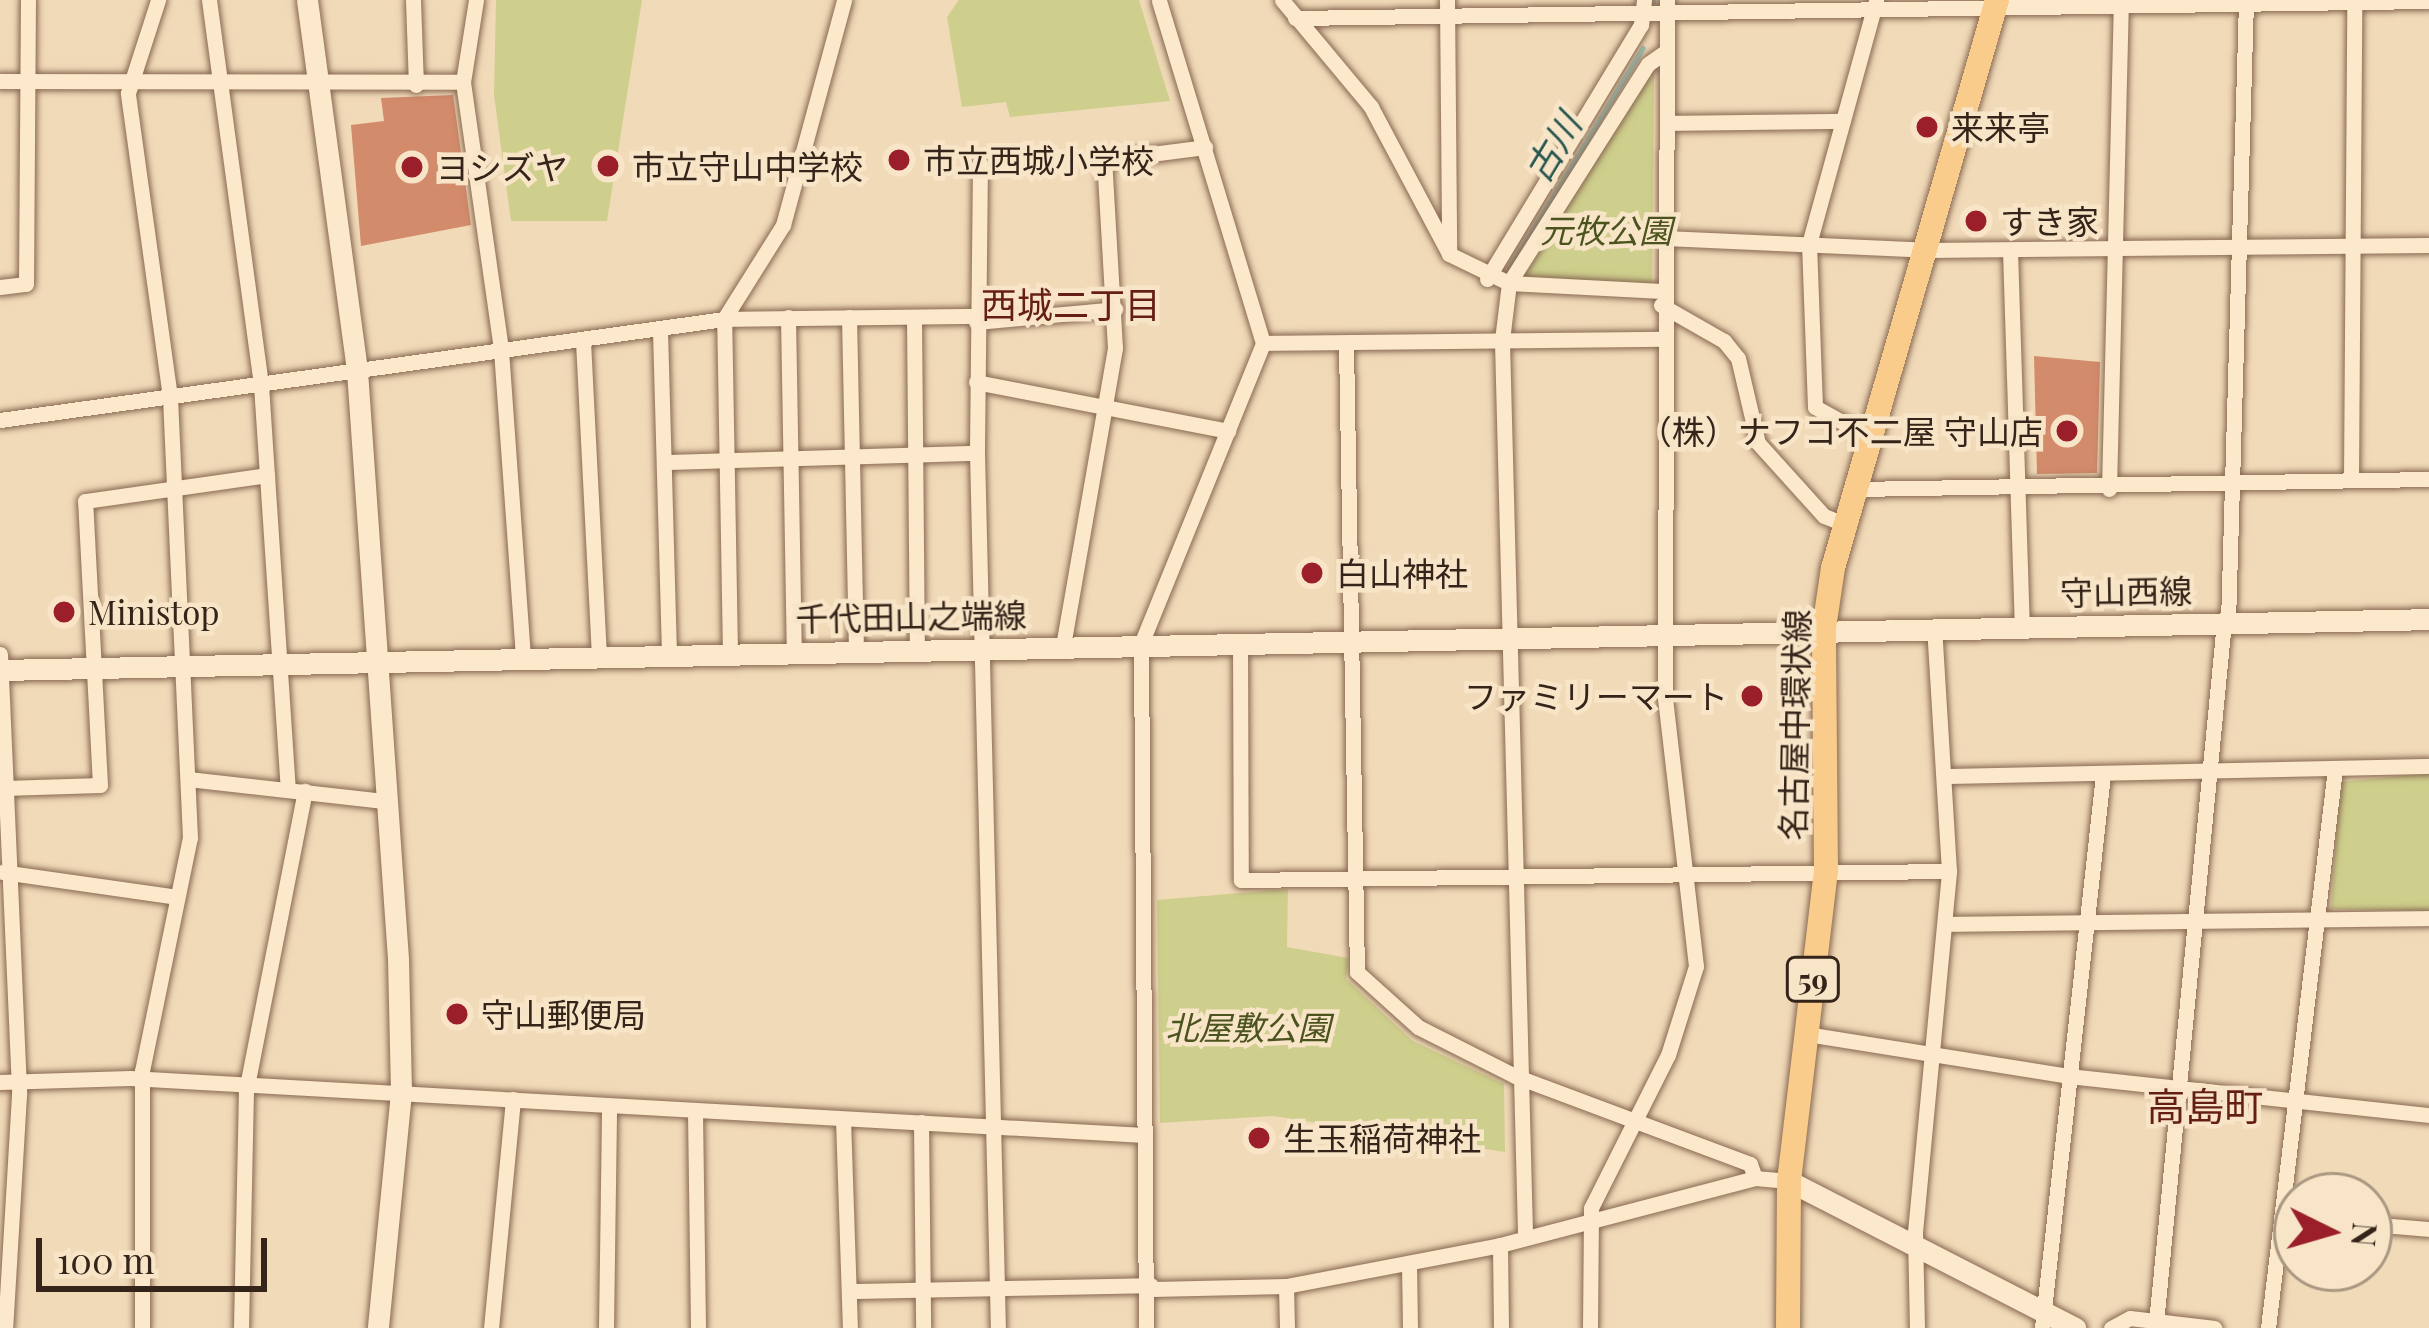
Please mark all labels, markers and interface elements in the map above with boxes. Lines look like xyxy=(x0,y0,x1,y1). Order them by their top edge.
water label: 古川 xyxy=(1515,105,1589,189)
place label: 来来亭 xyxy=(1951,107,2050,147)
marker: 来来亭 xyxy=(1914,114,1940,140)
place label: 市立西城小学校 xyxy=(923,140,1154,180)
place label: 市立守山中学校 xyxy=(632,146,863,186)
place label: ヨシズヤ xyxy=(436,147,568,187)
marker: 市立西城小学校 xyxy=(886,147,912,173)
marker: 市立守山中学校 xyxy=(595,153,621,179)
marker: ヨシズヤ xyxy=(399,154,425,180)
place label: すき家 xyxy=(2000,201,2099,241)
marker: すき家 xyxy=(1963,208,1989,234)
park label: 元牧公園 xyxy=(1540,210,1672,250)
district label: 西城二丁目 xyxy=(981,282,1161,326)
place label: （株）ナフコ不二屋 守山店 xyxy=(1639,411,2043,451)
marker: （株）ナフコ不二屋 守山店 xyxy=(2054,418,2080,444)
place label: 白山神社 xyxy=(1336,553,1468,593)
marker: 白山神社 xyxy=(1299,560,1325,586)
street label: 守山西線 xyxy=(2060,570,2192,612)
place label: Ministop xyxy=(88,592,219,632)
street label: 千代田山之端線 xyxy=(795,594,1027,638)
marker: Ministop xyxy=(51,599,77,625)
street label: 名古屋中環状線 xyxy=(1772,609,1816,841)
place label: ファミリーマート xyxy=(1464,676,1728,716)
marker: ファミリーマート xyxy=(1739,683,1765,709)
road number: 59 xyxy=(1783,955,1843,1003)
place label: 守山郵便局 xyxy=(481,994,646,1034)
marker: 守山郵便局 xyxy=(444,1001,470,1027)
park label: 北屋敷公園 xyxy=(1166,1007,1330,1047)
district label: 高島町 xyxy=(2147,1082,2263,1128)
place label: 生玉稲荷神社 xyxy=(1283,1118,1481,1158)
marker: 生玉稲荷神社 xyxy=(1246,1125,1272,1151)
north arrow xyxy=(2273,1172,2393,1292)
scale bar xyxy=(42,1214,273,1288)
text: N xyxy=(2343,1221,2389,1249)
text: 100 m xyxy=(57,1235,154,1283)

